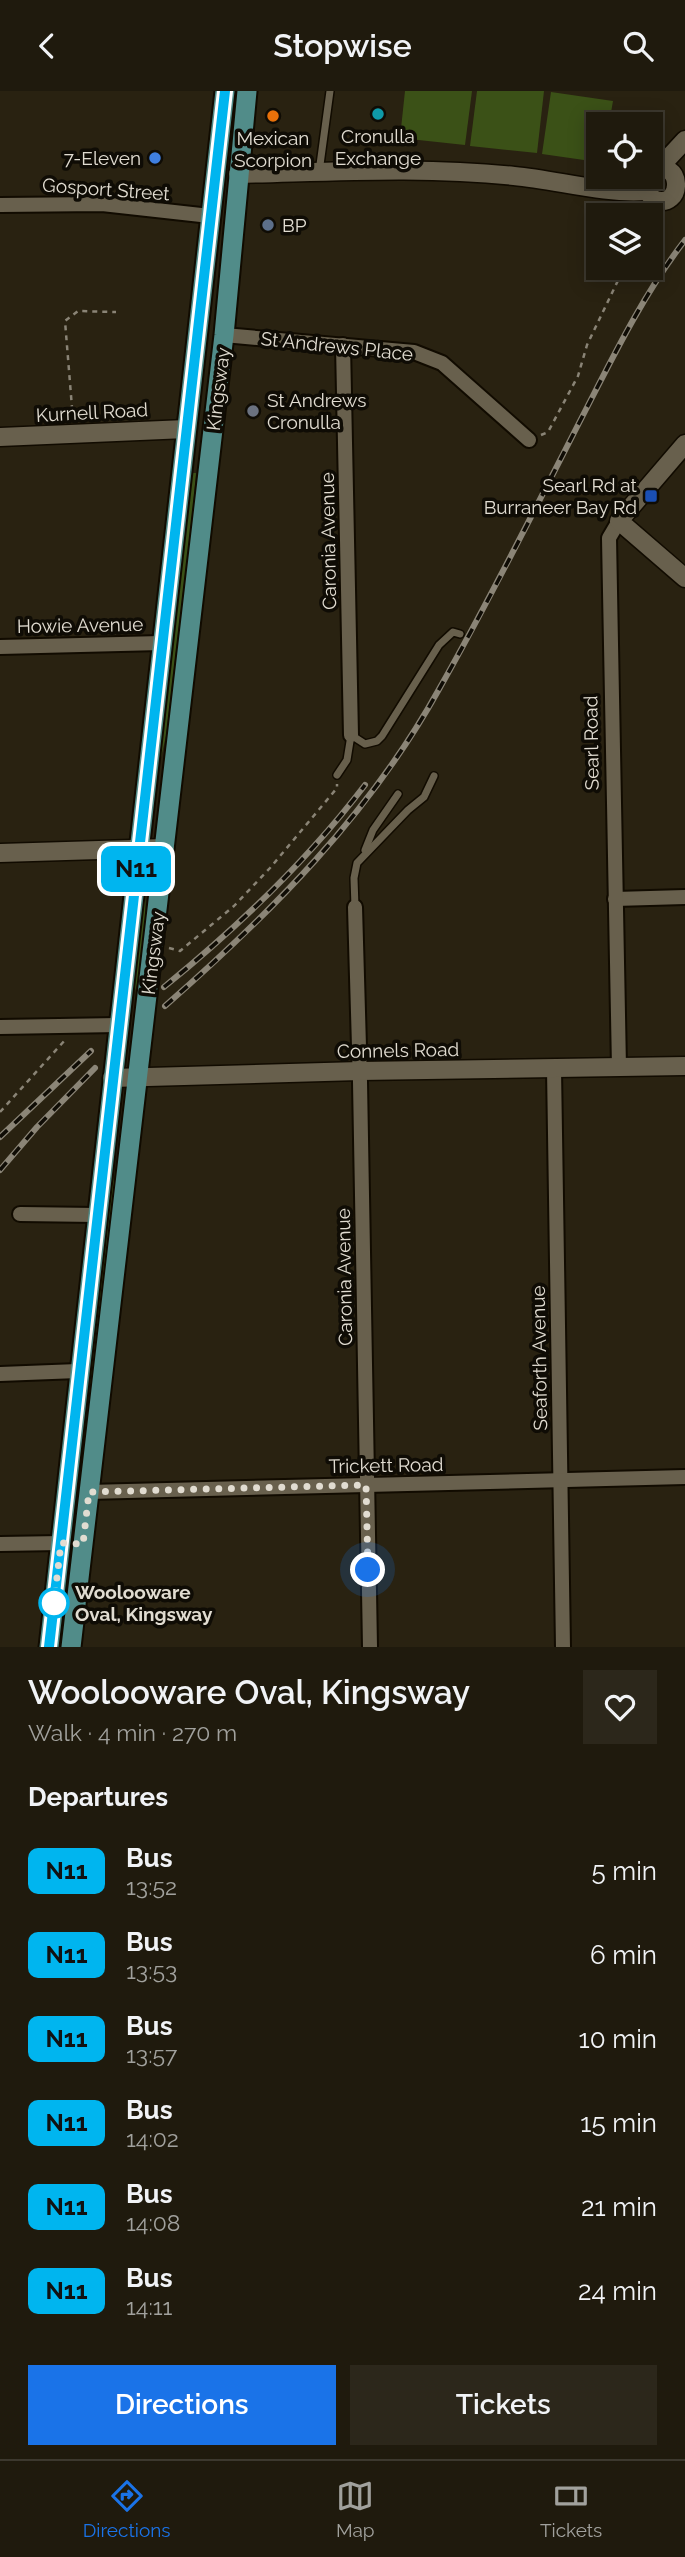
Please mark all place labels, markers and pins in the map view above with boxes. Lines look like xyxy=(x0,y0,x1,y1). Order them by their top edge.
marker: Cronulla Exchange xyxy=(370,106,386,122)
marker: Mexican Scorpion xyxy=(265,108,281,124)
place label: Cronulla Exchange xyxy=(335,125,421,169)
place label: Mexican Scorpion xyxy=(234,127,312,171)
place label: 7-Eleven xyxy=(64,147,141,169)
marker: 7-Eleven xyxy=(147,150,163,166)
place label: BP xyxy=(282,214,307,236)
marker: BP xyxy=(260,217,276,233)
place label: St Andrews Cronulla xyxy=(267,389,366,433)
marker: St Andrews Cronulla xyxy=(245,403,261,419)
place label: Searl Rd at Burraneer Bay Rd xyxy=(484,474,638,518)
marker: Searl Rd at Burraneer Bay Rd xyxy=(643,488,659,504)
place label: Woolooware Oval, Kingsway xyxy=(75,1581,213,1625)
marker: Woolooware Oval, Kingsway xyxy=(39,1588,69,1618)

